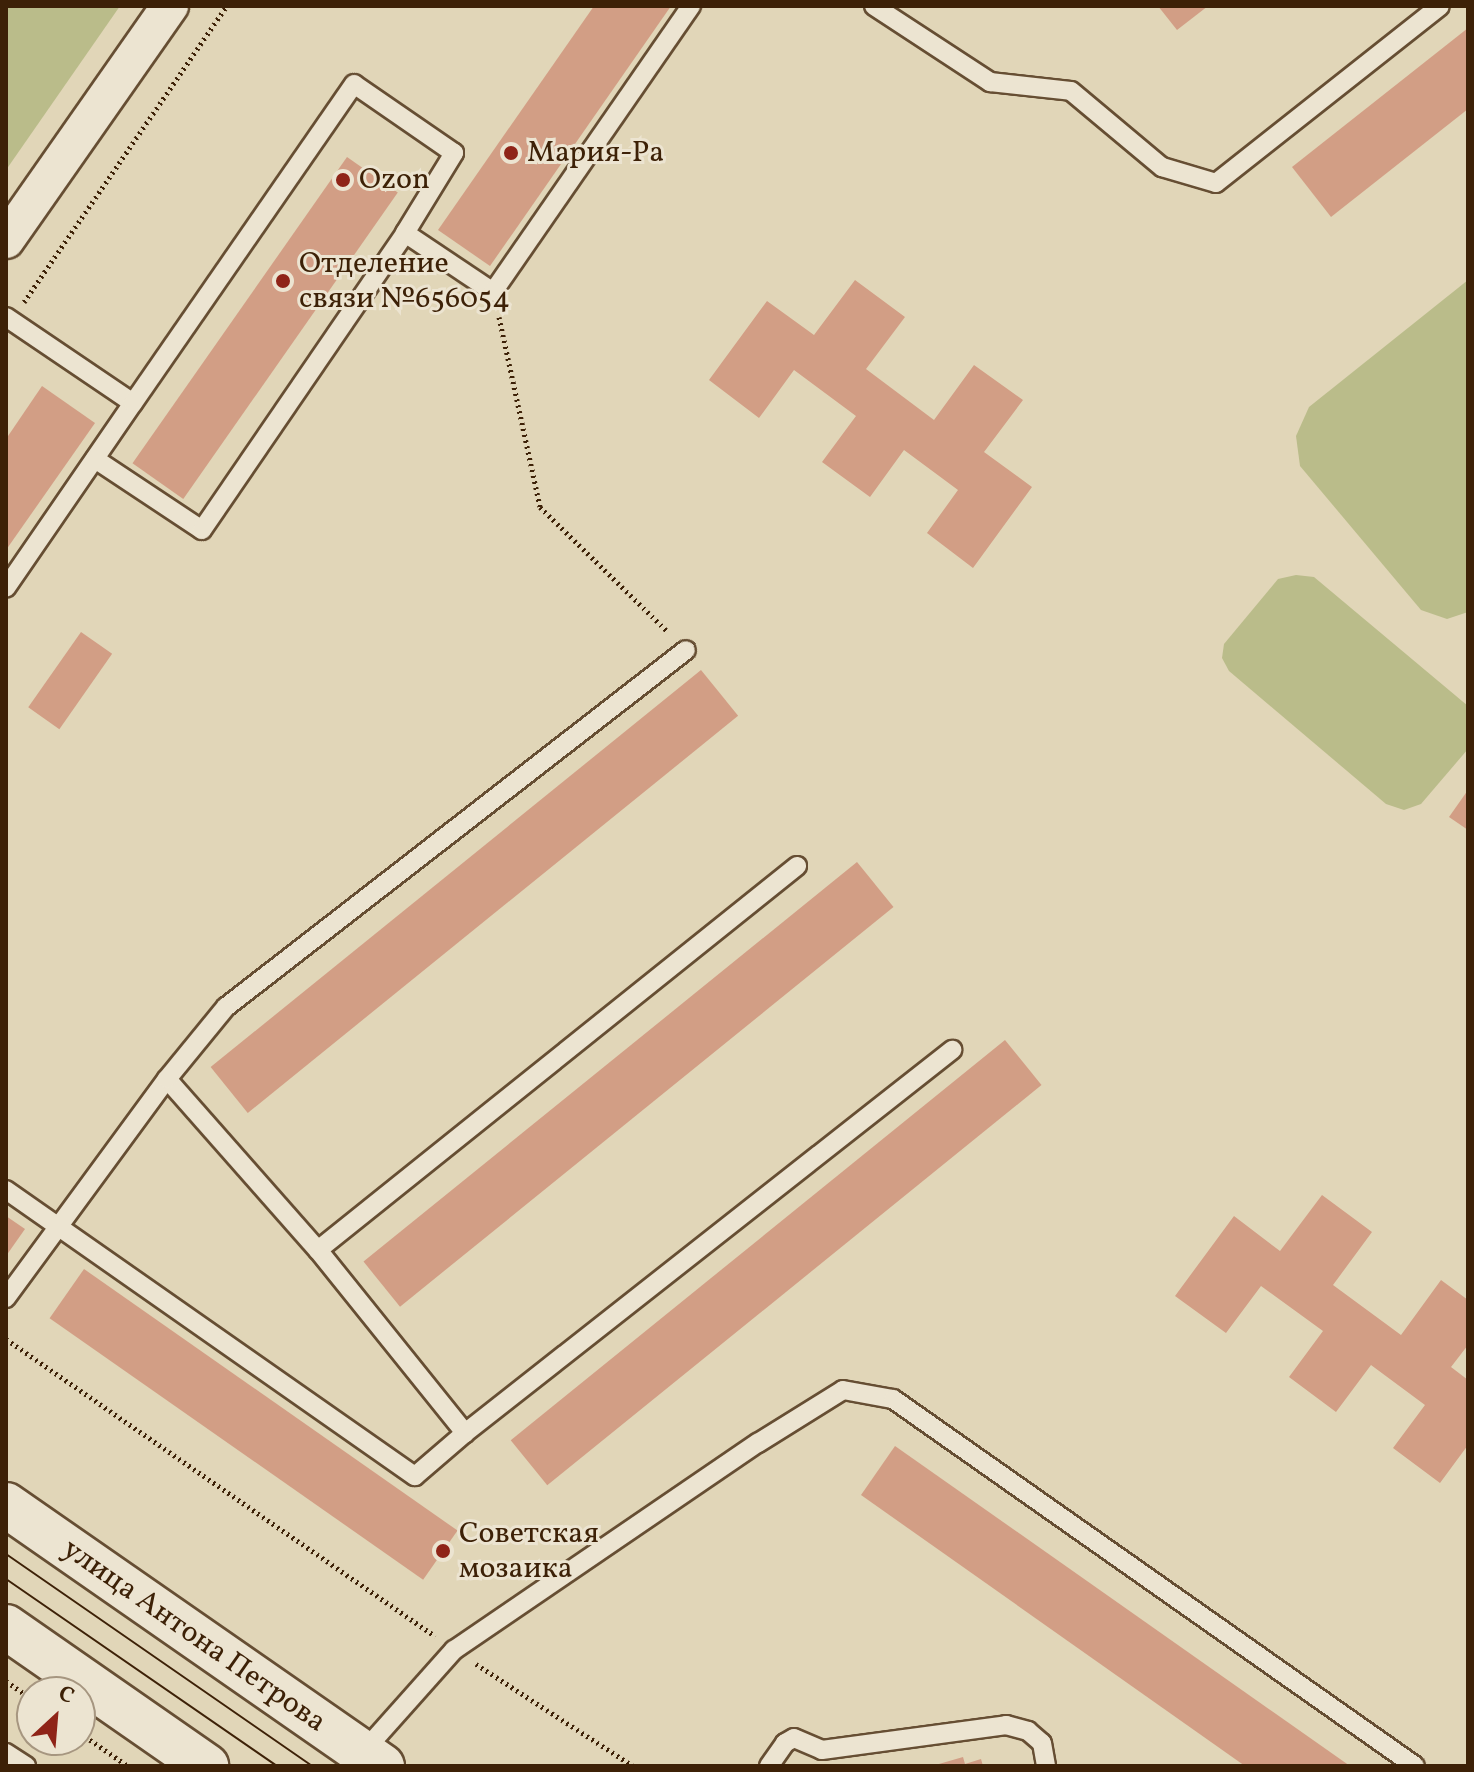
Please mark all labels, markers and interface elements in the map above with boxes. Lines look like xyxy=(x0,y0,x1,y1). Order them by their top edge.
place label: Мария-Ра xyxy=(527,135,664,171)
marker: Мария-Ра xyxy=(502,144,520,162)
place label: Ozon xyxy=(359,162,430,198)
marker: Ozon xyxy=(334,171,352,189)
place label: Отделение связи №656054 xyxy=(299,246,510,316)
marker: Отделение связи №656054 xyxy=(274,272,292,290)
place label: Советская мозаика xyxy=(459,1516,599,1586)
street label: улица Антона Петрова xyxy=(55,1531,333,1741)
marker: Советская мозаика xyxy=(434,1542,452,1560)
north arrow xyxy=(16,1676,96,1756)
text: С xyxy=(53,1679,79,1713)

